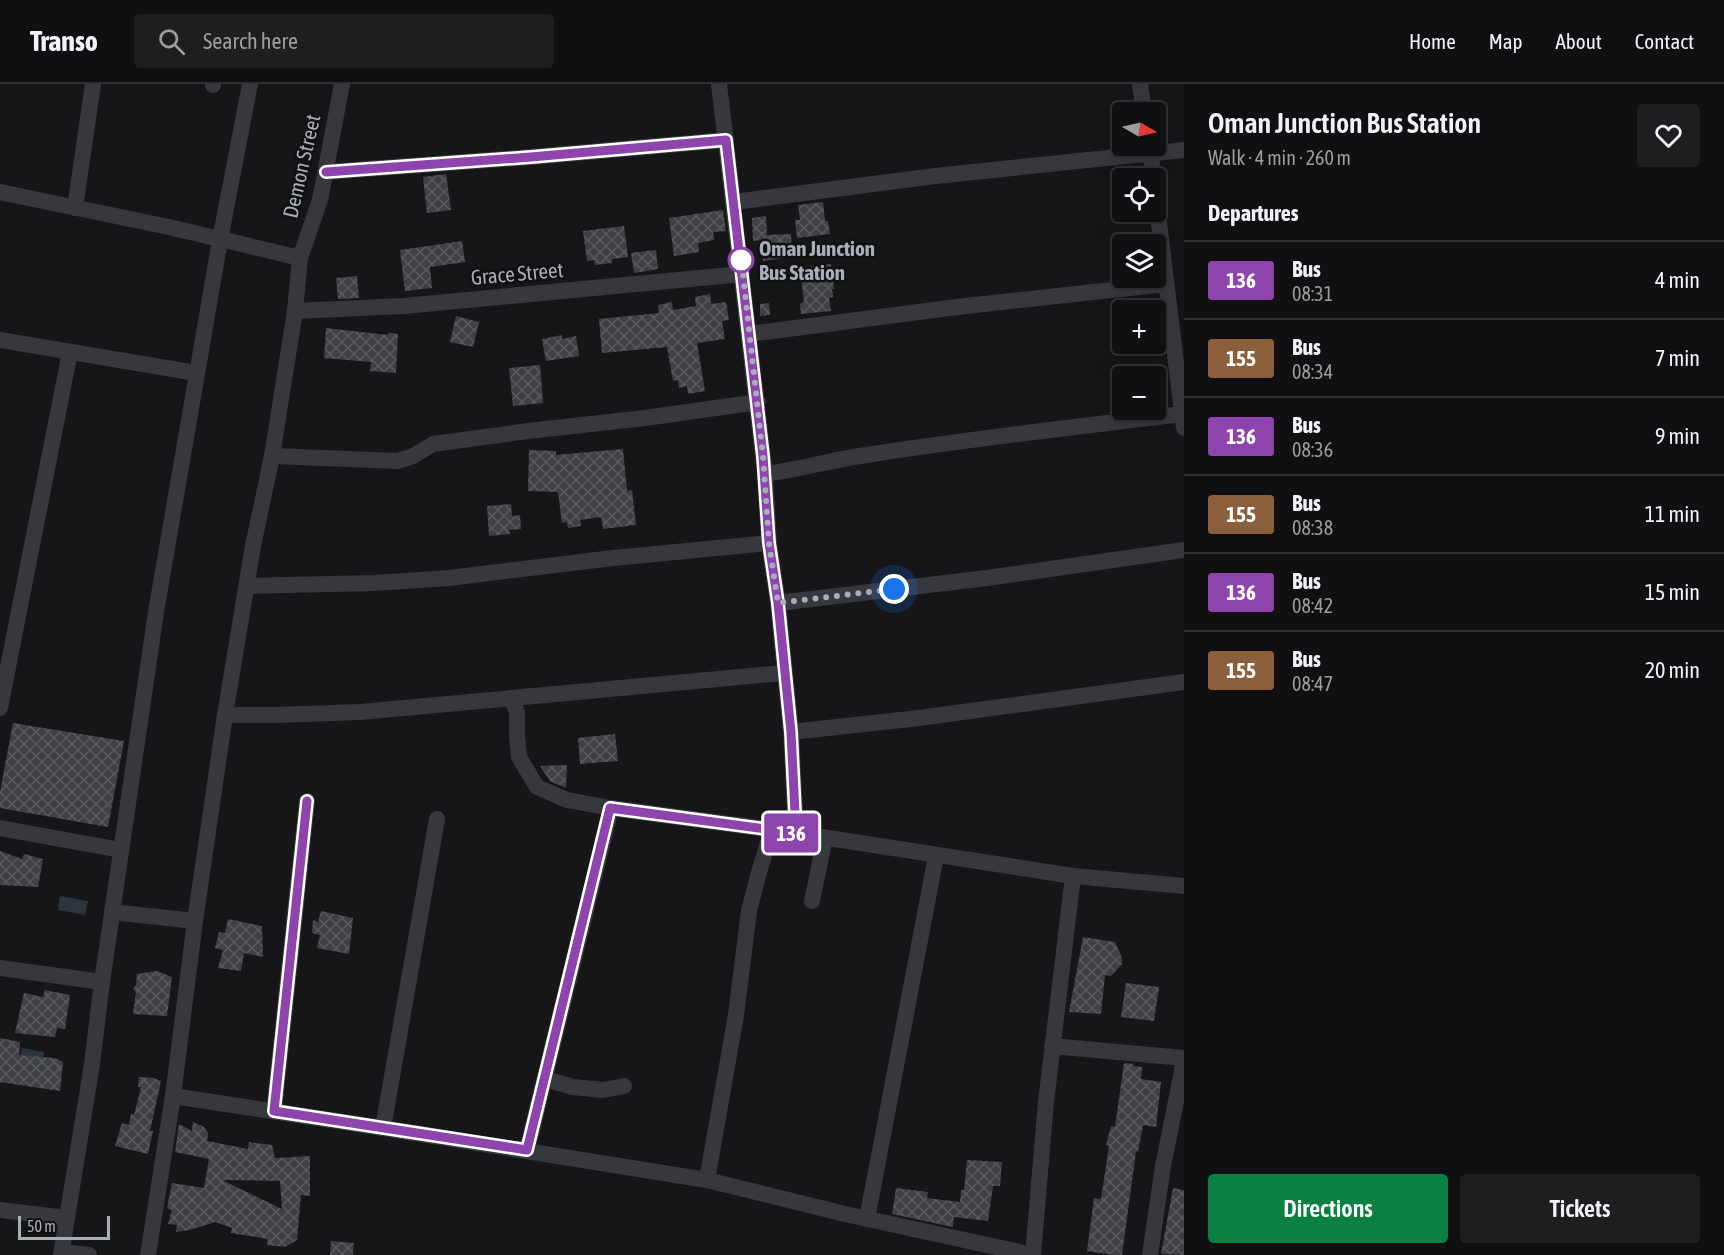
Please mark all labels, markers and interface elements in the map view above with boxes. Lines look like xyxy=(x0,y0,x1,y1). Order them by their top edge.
search box xyxy=(134,14,554,68)
text: Transo xyxy=(30,25,98,57)
icon: search xyxy=(155,25,188,58)
text: Search here xyxy=(203,28,298,54)
text: Home xyxy=(1409,29,1456,53)
text: Map xyxy=(1489,29,1523,53)
text: About xyxy=(1556,29,1602,53)
text: Contact xyxy=(1635,29,1694,53)
north arrow xyxy=(1112,102,1166,156)
map controls xyxy=(1112,102,1166,420)
button: heart xyxy=(1637,104,1700,167)
text: Oman Junction Bus Station xyxy=(1208,107,1481,139)
street label: Demon Street xyxy=(277,112,325,220)
text: Walk · 4 min · 260 m xyxy=(1208,146,1351,169)
button: locate xyxy=(1112,168,1166,222)
text: Departures xyxy=(1208,200,1298,226)
button: layers xyxy=(1112,234,1166,288)
place label: Oman Junction Bus Station xyxy=(759,236,875,284)
marker: Oman Junction Bus Station xyxy=(728,247,754,273)
text: Bus xyxy=(1292,256,1321,282)
street label: Grace Street xyxy=(470,257,564,289)
text: 4 min xyxy=(1655,267,1700,293)
text: 136 xyxy=(1226,268,1256,292)
text: 08:31 xyxy=(1292,282,1333,305)
button: + xyxy=(1112,300,1166,354)
text: Bus xyxy=(1292,334,1321,360)
text: 7 min xyxy=(1655,345,1700,371)
text: 155 xyxy=(1226,346,1256,370)
text: 08:34 xyxy=(1292,360,1333,383)
button: − xyxy=(1112,366,1166,420)
text: Bus xyxy=(1292,412,1321,438)
text: 9 min xyxy=(1655,423,1700,449)
text: 136 xyxy=(1226,424,1256,448)
text: 08:36 xyxy=(1292,438,1333,461)
text: Bus xyxy=(1292,490,1321,516)
text: 11 min xyxy=(1645,501,1700,527)
text: 155 xyxy=(1226,502,1256,526)
text: 08:38 xyxy=(1292,516,1333,539)
text: Bus xyxy=(1292,568,1321,594)
your location xyxy=(879,574,909,604)
text: 15 min xyxy=(1645,579,1700,605)
text: 136 xyxy=(1226,580,1256,604)
text: 08:42 xyxy=(1292,594,1333,617)
text: Bus xyxy=(1292,646,1321,672)
text: 20 min xyxy=(1645,657,1700,683)
text: 155 xyxy=(1226,658,1256,682)
text: 08:47 xyxy=(1292,672,1333,695)
line badge: 136 xyxy=(756,814,826,852)
text: 136 xyxy=(776,821,806,845)
button: Directions xyxy=(1208,1174,1448,1243)
button: Tickets xyxy=(1460,1174,1700,1243)
scale bar xyxy=(18,1213,110,1240)
text: 50 m xyxy=(27,1217,56,1235)

